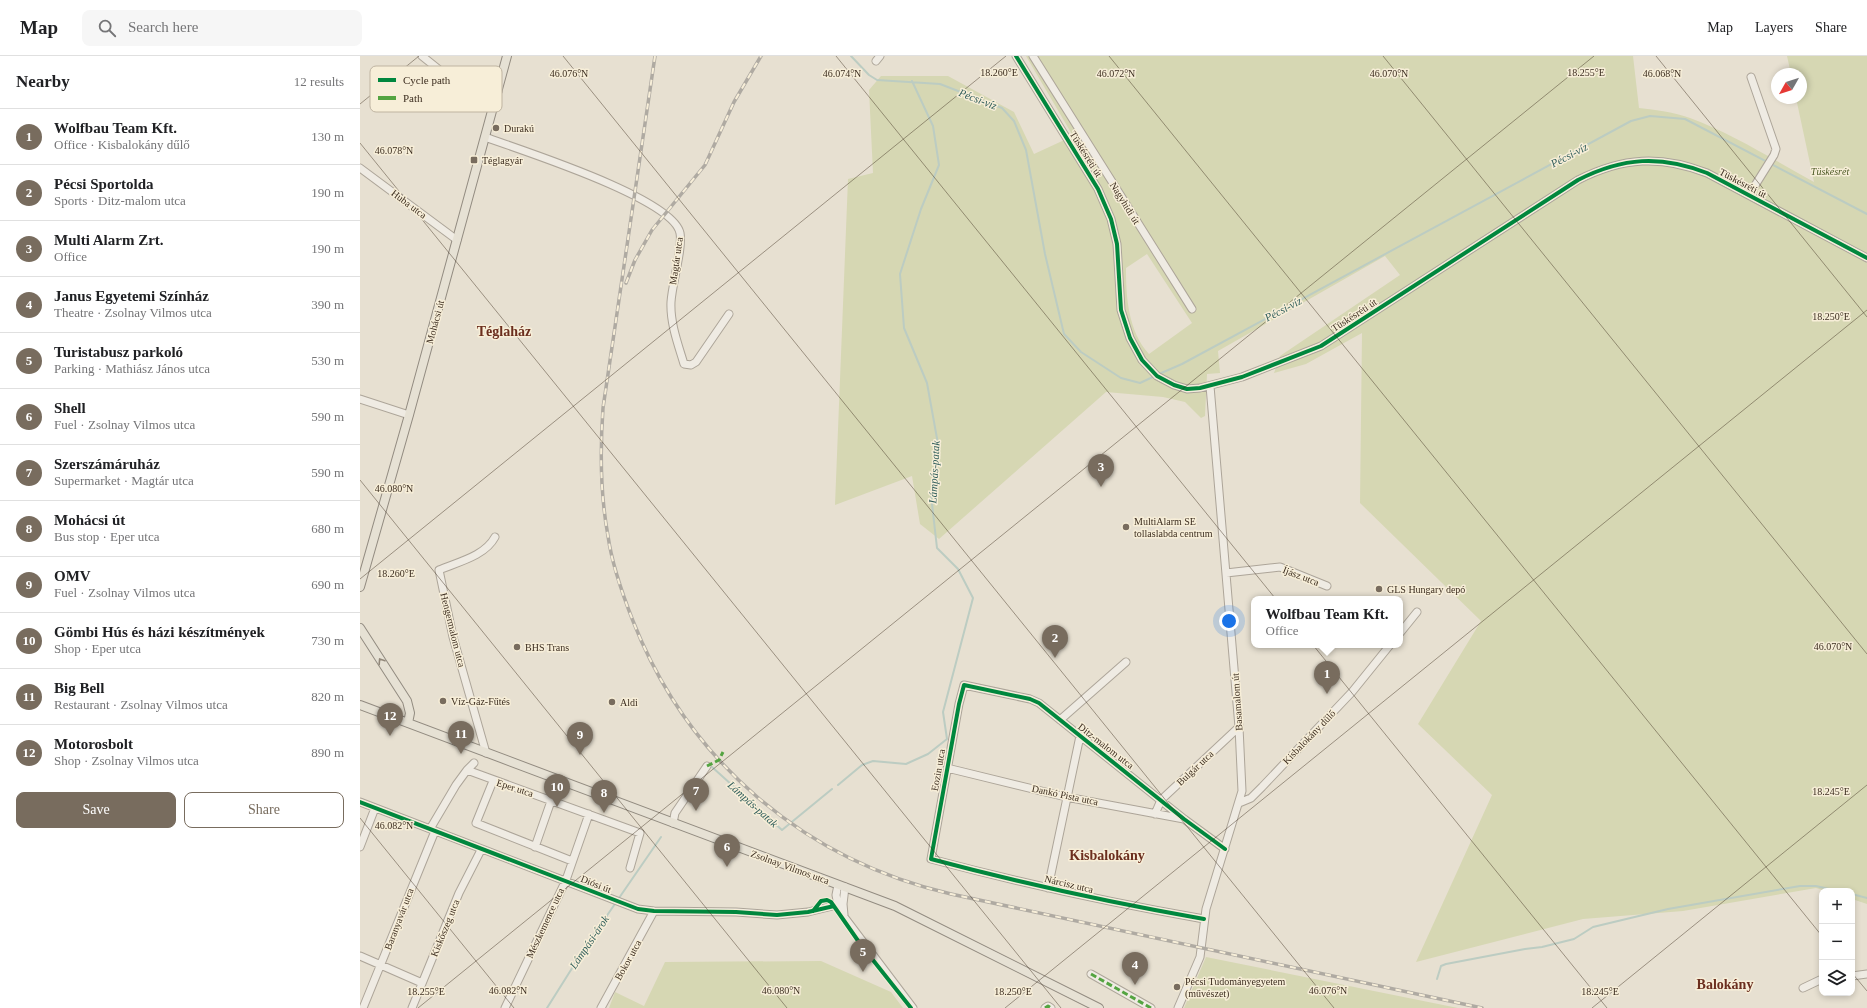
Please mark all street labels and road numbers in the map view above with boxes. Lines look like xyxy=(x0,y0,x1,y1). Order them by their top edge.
street label: Tüskésréti út xyxy=(1068,129,1105,179)
street label: Tüskésréti út xyxy=(1717,166,1769,200)
street label: Nagyhidi út xyxy=(1108,180,1142,226)
street label: Huba utca xyxy=(389,187,429,221)
street label: Magtár utca xyxy=(667,236,685,286)
street label: Tüskésréti út xyxy=(1329,296,1379,334)
street label: Mohácsi út xyxy=(424,299,446,345)
street label: Íjász utca xyxy=(1281,564,1321,588)
street label: Hengermalom utca xyxy=(438,592,468,669)
street label: Basamalom út xyxy=(1229,673,1244,731)
street label: Kisbalokány dűlő xyxy=(1280,708,1338,766)
street label: Ditz-malom utca xyxy=(1076,721,1136,771)
street label: Eozin utca xyxy=(929,748,947,792)
street label: Bulgár utca xyxy=(1174,748,1216,788)
street label: Eper utca xyxy=(495,777,535,799)
street label: Dankó Pista utca xyxy=(1031,783,1100,808)
street label: Zsolnay Vilmos utca xyxy=(749,848,831,886)
street label: Diósi út xyxy=(579,873,613,895)
street label: Nárcisz utca xyxy=(1044,873,1095,895)
street label: Baranyavár utca xyxy=(382,886,416,951)
street label: Mészkemence utca xyxy=(524,886,566,960)
street label: Kiskőszeg utca xyxy=(429,897,462,958)
street label: Bokor utca xyxy=(612,938,644,982)

